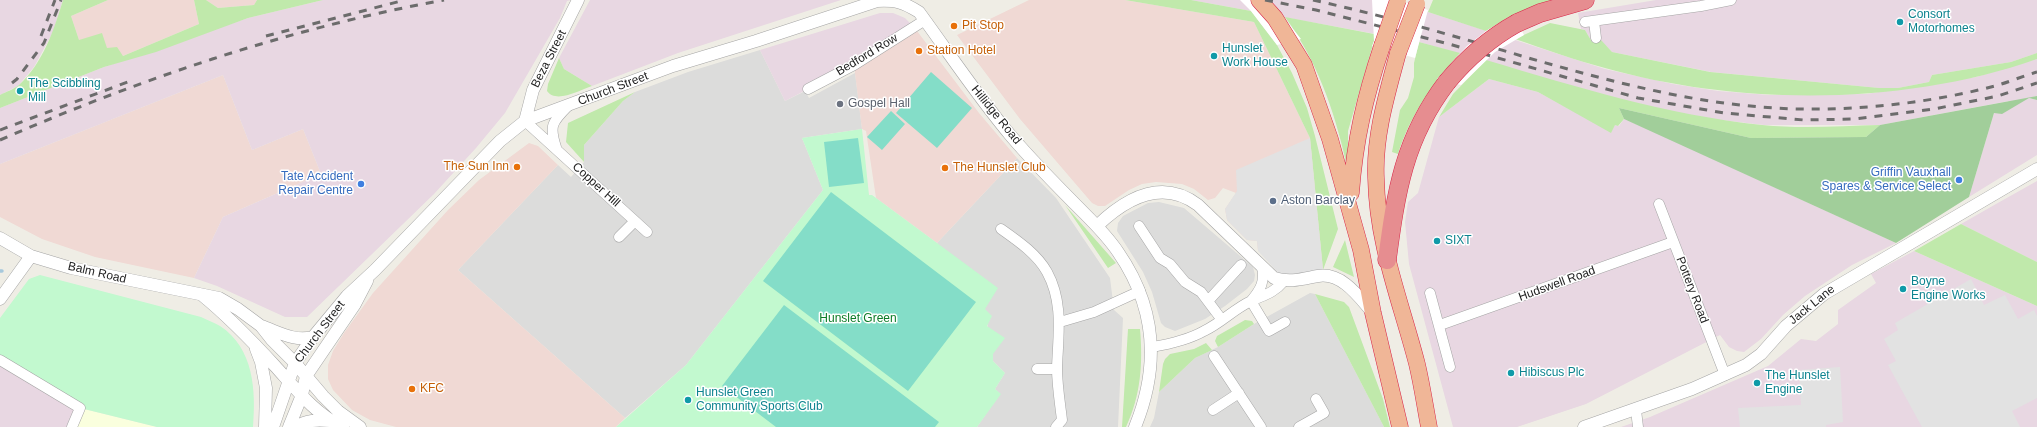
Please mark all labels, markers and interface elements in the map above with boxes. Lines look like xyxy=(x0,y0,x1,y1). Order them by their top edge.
place label: Consort Motorhomes xyxy=(1908,8,1975,36)
marker: Consort Motorhomes xyxy=(1895,17,1905,27)
place label: Pit Stop xyxy=(962,19,1004,33)
marker: Pit Stop xyxy=(949,21,959,31)
street label: Beza Street xyxy=(528,28,570,90)
street label: Bedford Row xyxy=(834,31,900,79)
place label: Hunslet Work House xyxy=(1222,42,1288,70)
place label: Station Hotel xyxy=(927,44,996,58)
marker: Station Hotel xyxy=(914,46,924,56)
marker: Hunslet Work House xyxy=(1209,51,1219,61)
street label: Church Street xyxy=(576,69,650,109)
place label: The Scibbling Mill xyxy=(28,77,101,105)
street label: Hillidge Road xyxy=(968,83,1024,147)
marker: The Scibbling Mill xyxy=(15,86,25,96)
place label: Gospel Hall xyxy=(848,97,910,111)
marker: Gospel Hall xyxy=(835,99,845,109)
place label: The Sun Inn xyxy=(444,160,509,174)
street label: Copper Hill xyxy=(569,160,623,210)
place label: The Hunslet Club xyxy=(953,161,1046,175)
marker: The Sun Inn xyxy=(512,162,522,172)
marker: The Hunslet Club xyxy=(940,163,950,173)
place label: Griffin Vauxhall Spares & Service Select xyxy=(1822,166,1951,194)
place label: Tate Accident Repair Centre xyxy=(278,170,353,198)
marker: Griffin Vauxhall Spares & Service Select xyxy=(1954,175,1964,185)
marker: Tate Accident Repair Centre xyxy=(356,179,366,189)
place label: Aston Barclay xyxy=(1281,194,1355,208)
marker: Aston Barclay xyxy=(1268,196,1278,206)
place label: SIXT xyxy=(1445,234,1472,248)
marker: SIXT xyxy=(1432,236,1442,246)
street label: Pottery Road xyxy=(1673,255,1711,325)
street label: Balm Road xyxy=(66,259,128,287)
street label: Hudswell Road xyxy=(1517,263,1597,305)
place label: Boyne Engine Works xyxy=(1911,275,1985,303)
street label: Jack Lane xyxy=(1786,282,1838,328)
marker: Boyne Engine Works xyxy=(1898,284,1908,294)
street label: Church Street xyxy=(292,298,348,366)
park label: Hunslet Green xyxy=(819,312,897,326)
place label: Hibiscus Plc xyxy=(1519,366,1584,380)
marker: Hibiscus Plc xyxy=(1506,368,1516,378)
place label: The Hunslet Engine xyxy=(1765,369,1830,397)
marker: The Hunslet Engine xyxy=(1752,378,1762,388)
place label: KFC xyxy=(420,382,444,396)
marker: KFC xyxy=(407,384,417,394)
place label: Hunslet Green Community Sports Club xyxy=(696,386,823,414)
marker: Hunslet Green Community Sports Club xyxy=(683,395,693,405)

